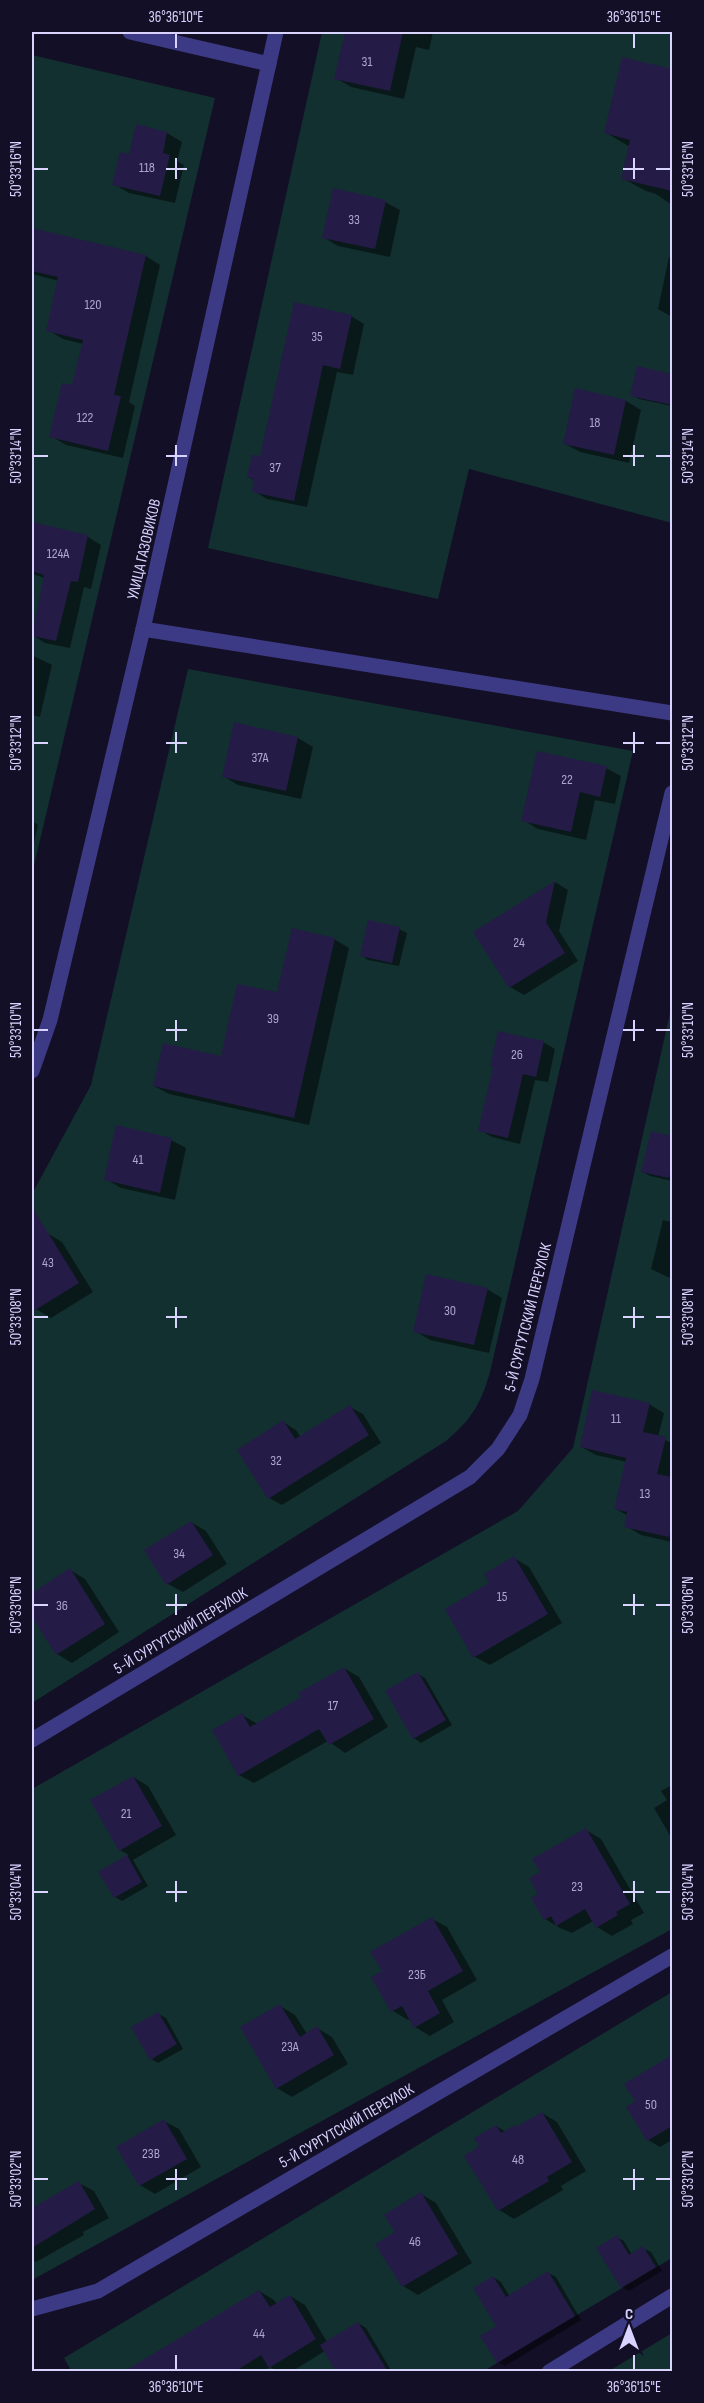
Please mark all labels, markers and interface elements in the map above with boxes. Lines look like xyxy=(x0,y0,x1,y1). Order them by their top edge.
text: 36°36'10"E xyxy=(148,8,204,27)
text: 36°36'15"E xyxy=(607,8,661,27)
house number: 31 xyxy=(362,53,372,70)
text: 50°33'16"N xyxy=(7,141,26,197)
text: 50°33'16"N xyxy=(679,141,698,197)
house number: 118 xyxy=(139,159,155,176)
house number: 33 xyxy=(348,211,360,228)
house number: 120 xyxy=(84,296,102,313)
house number: 35 xyxy=(311,328,323,345)
house number: 122 xyxy=(77,409,94,426)
house number: 18 xyxy=(589,414,601,431)
text: 50°33'14"N xyxy=(7,428,26,484)
text: 50°33'14"N xyxy=(679,428,698,484)
house number: 37 xyxy=(269,459,281,476)
street label: УЛИЦА ГАЗОВИКОВ xyxy=(124,497,165,601)
house number: 124А xyxy=(47,545,70,562)
text: 50°33'12"N xyxy=(7,715,26,771)
text: 50°33'12"N xyxy=(679,715,698,771)
house number: 37А xyxy=(251,749,270,766)
house number: 22 xyxy=(561,771,573,788)
house number: 24 xyxy=(513,934,525,951)
text: 50°33'10"N xyxy=(7,1002,26,1058)
text: 50°33'10"N xyxy=(679,1002,698,1058)
house number: 39 xyxy=(267,1010,279,1027)
house number: 26 xyxy=(511,1046,523,1063)
house number: 41 xyxy=(133,1151,143,1168)
street label: 5-Й СУРГУТСКИЙ ПЕРЕУЛОК xyxy=(501,1240,556,1394)
house number: 43 xyxy=(42,1254,54,1271)
text: 50°33'08"N xyxy=(7,1288,26,1346)
text: 50°33'08"N xyxy=(679,1288,698,1346)
house number: 30 xyxy=(444,1302,456,1319)
house number: 11 xyxy=(611,1410,621,1427)
house number: 32 xyxy=(270,1452,282,1469)
house number: 13 xyxy=(640,1485,651,1502)
house number: 34 xyxy=(173,1545,185,1562)
text: 50°33'06"N xyxy=(7,1576,26,1634)
text: 50°33'06"N xyxy=(679,1576,698,1634)
street label: 5-Й СУРГУТСКИЙ ПЕРЕУЛОК xyxy=(111,1583,252,1679)
house number: 15 xyxy=(497,1588,508,1605)
house number: 36 xyxy=(56,1597,68,1614)
house number: 17 xyxy=(328,1697,339,1714)
house number: 21 xyxy=(121,1805,131,1822)
text: 50°33'04"N xyxy=(7,1863,26,1921)
text: 50°33'04"N xyxy=(679,1863,698,1921)
house number: 23 xyxy=(571,1878,583,1895)
house number: 23Б xyxy=(408,1966,426,1983)
house number: 23А xyxy=(281,2038,300,2055)
street label: 5-Й СУРГУТСКИЙ ПЕРЕУЛОК xyxy=(276,2080,418,2173)
house number: 50 xyxy=(645,2096,657,2113)
house number: 23В xyxy=(142,2145,160,2162)
text: 50°33'02"N xyxy=(7,2151,26,2207)
house number: 48 xyxy=(512,2151,524,2168)
text: 50°33'02"N xyxy=(679,2151,698,2207)
house number: 46 xyxy=(409,2233,421,2250)
north arrow xyxy=(599,2298,659,2358)
text: С xyxy=(625,2305,633,2324)
house number: 44 xyxy=(253,2325,265,2342)
text: 36°36'10"E xyxy=(148,2378,204,2397)
text: 36°36'15"E xyxy=(607,2378,661,2397)

